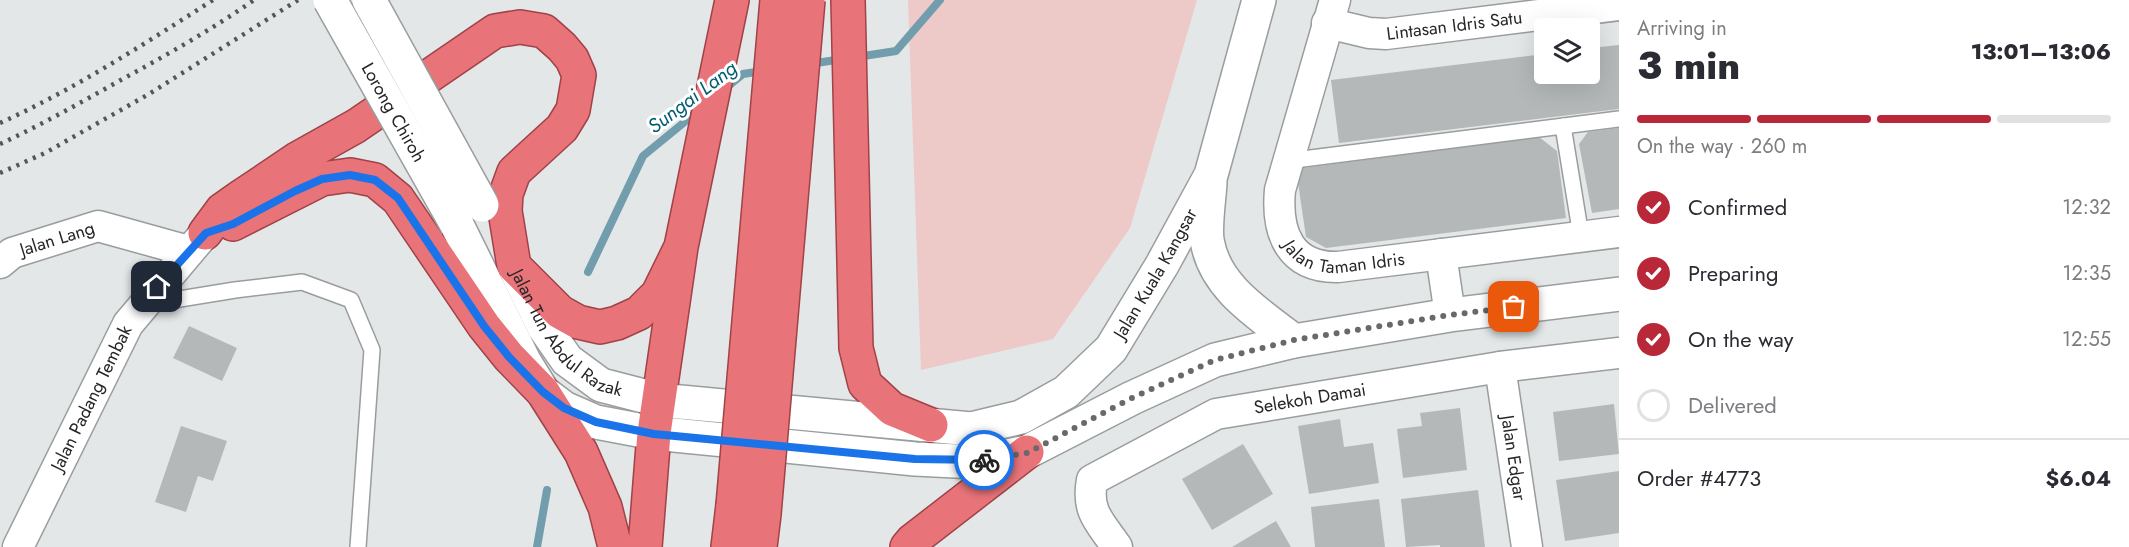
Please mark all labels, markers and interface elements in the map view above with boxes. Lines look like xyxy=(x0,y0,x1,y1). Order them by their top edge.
street label: Lintasan Idris Satu xyxy=(1385,4,1524,47)
text: Arriving in xyxy=(1637,14,1727,43)
map controls xyxy=(1534,18,1600,84)
button: layers xyxy=(1534,18,1600,84)
text: 13:01–13:06 xyxy=(1971,35,2111,67)
text: 3 min xyxy=(1637,37,1740,94)
water label: Sungai Lang xyxy=(642,54,743,141)
street label: Lorong Chiroh xyxy=(355,58,432,167)
text: On the way · 260 m xyxy=(1637,132,1807,161)
icon: check xyxy=(1637,191,1670,224)
text: Confirmed xyxy=(1688,191,1787,223)
text: 12:32 xyxy=(2062,193,2111,222)
street label: Jalan Kuala Kangsar xyxy=(1106,203,1204,345)
street label: Jalan Lang xyxy=(15,215,98,263)
street label: Jalan Taman Idris xyxy=(1275,233,1406,280)
icon: check xyxy=(1637,257,1670,290)
text: Preparing xyxy=(1688,257,1779,289)
text: 12:35 xyxy=(2062,259,2111,288)
pin xyxy=(131,261,182,312)
street label: Jalan Tun Abdul Razak xyxy=(504,263,625,403)
icon: home xyxy=(140,270,173,303)
pin xyxy=(1488,281,1539,332)
icon: bag xyxy=(1497,290,1530,323)
street label: Jalan Padang Tembak xyxy=(44,321,138,477)
icon: check xyxy=(1637,323,1670,356)
text: On the way xyxy=(1688,323,1793,355)
text: 12:55 xyxy=(2062,325,2111,354)
street label: Selekoh Damai xyxy=(1252,376,1368,421)
text: Delivered xyxy=(1688,389,1777,421)
street label: Jalan Edgar xyxy=(1494,412,1533,503)
courier xyxy=(954,430,1014,490)
icon: bike xyxy=(968,444,1001,477)
text: Order #4773 xyxy=(1637,462,1761,494)
text: $6.04 xyxy=(2046,462,2111,494)

